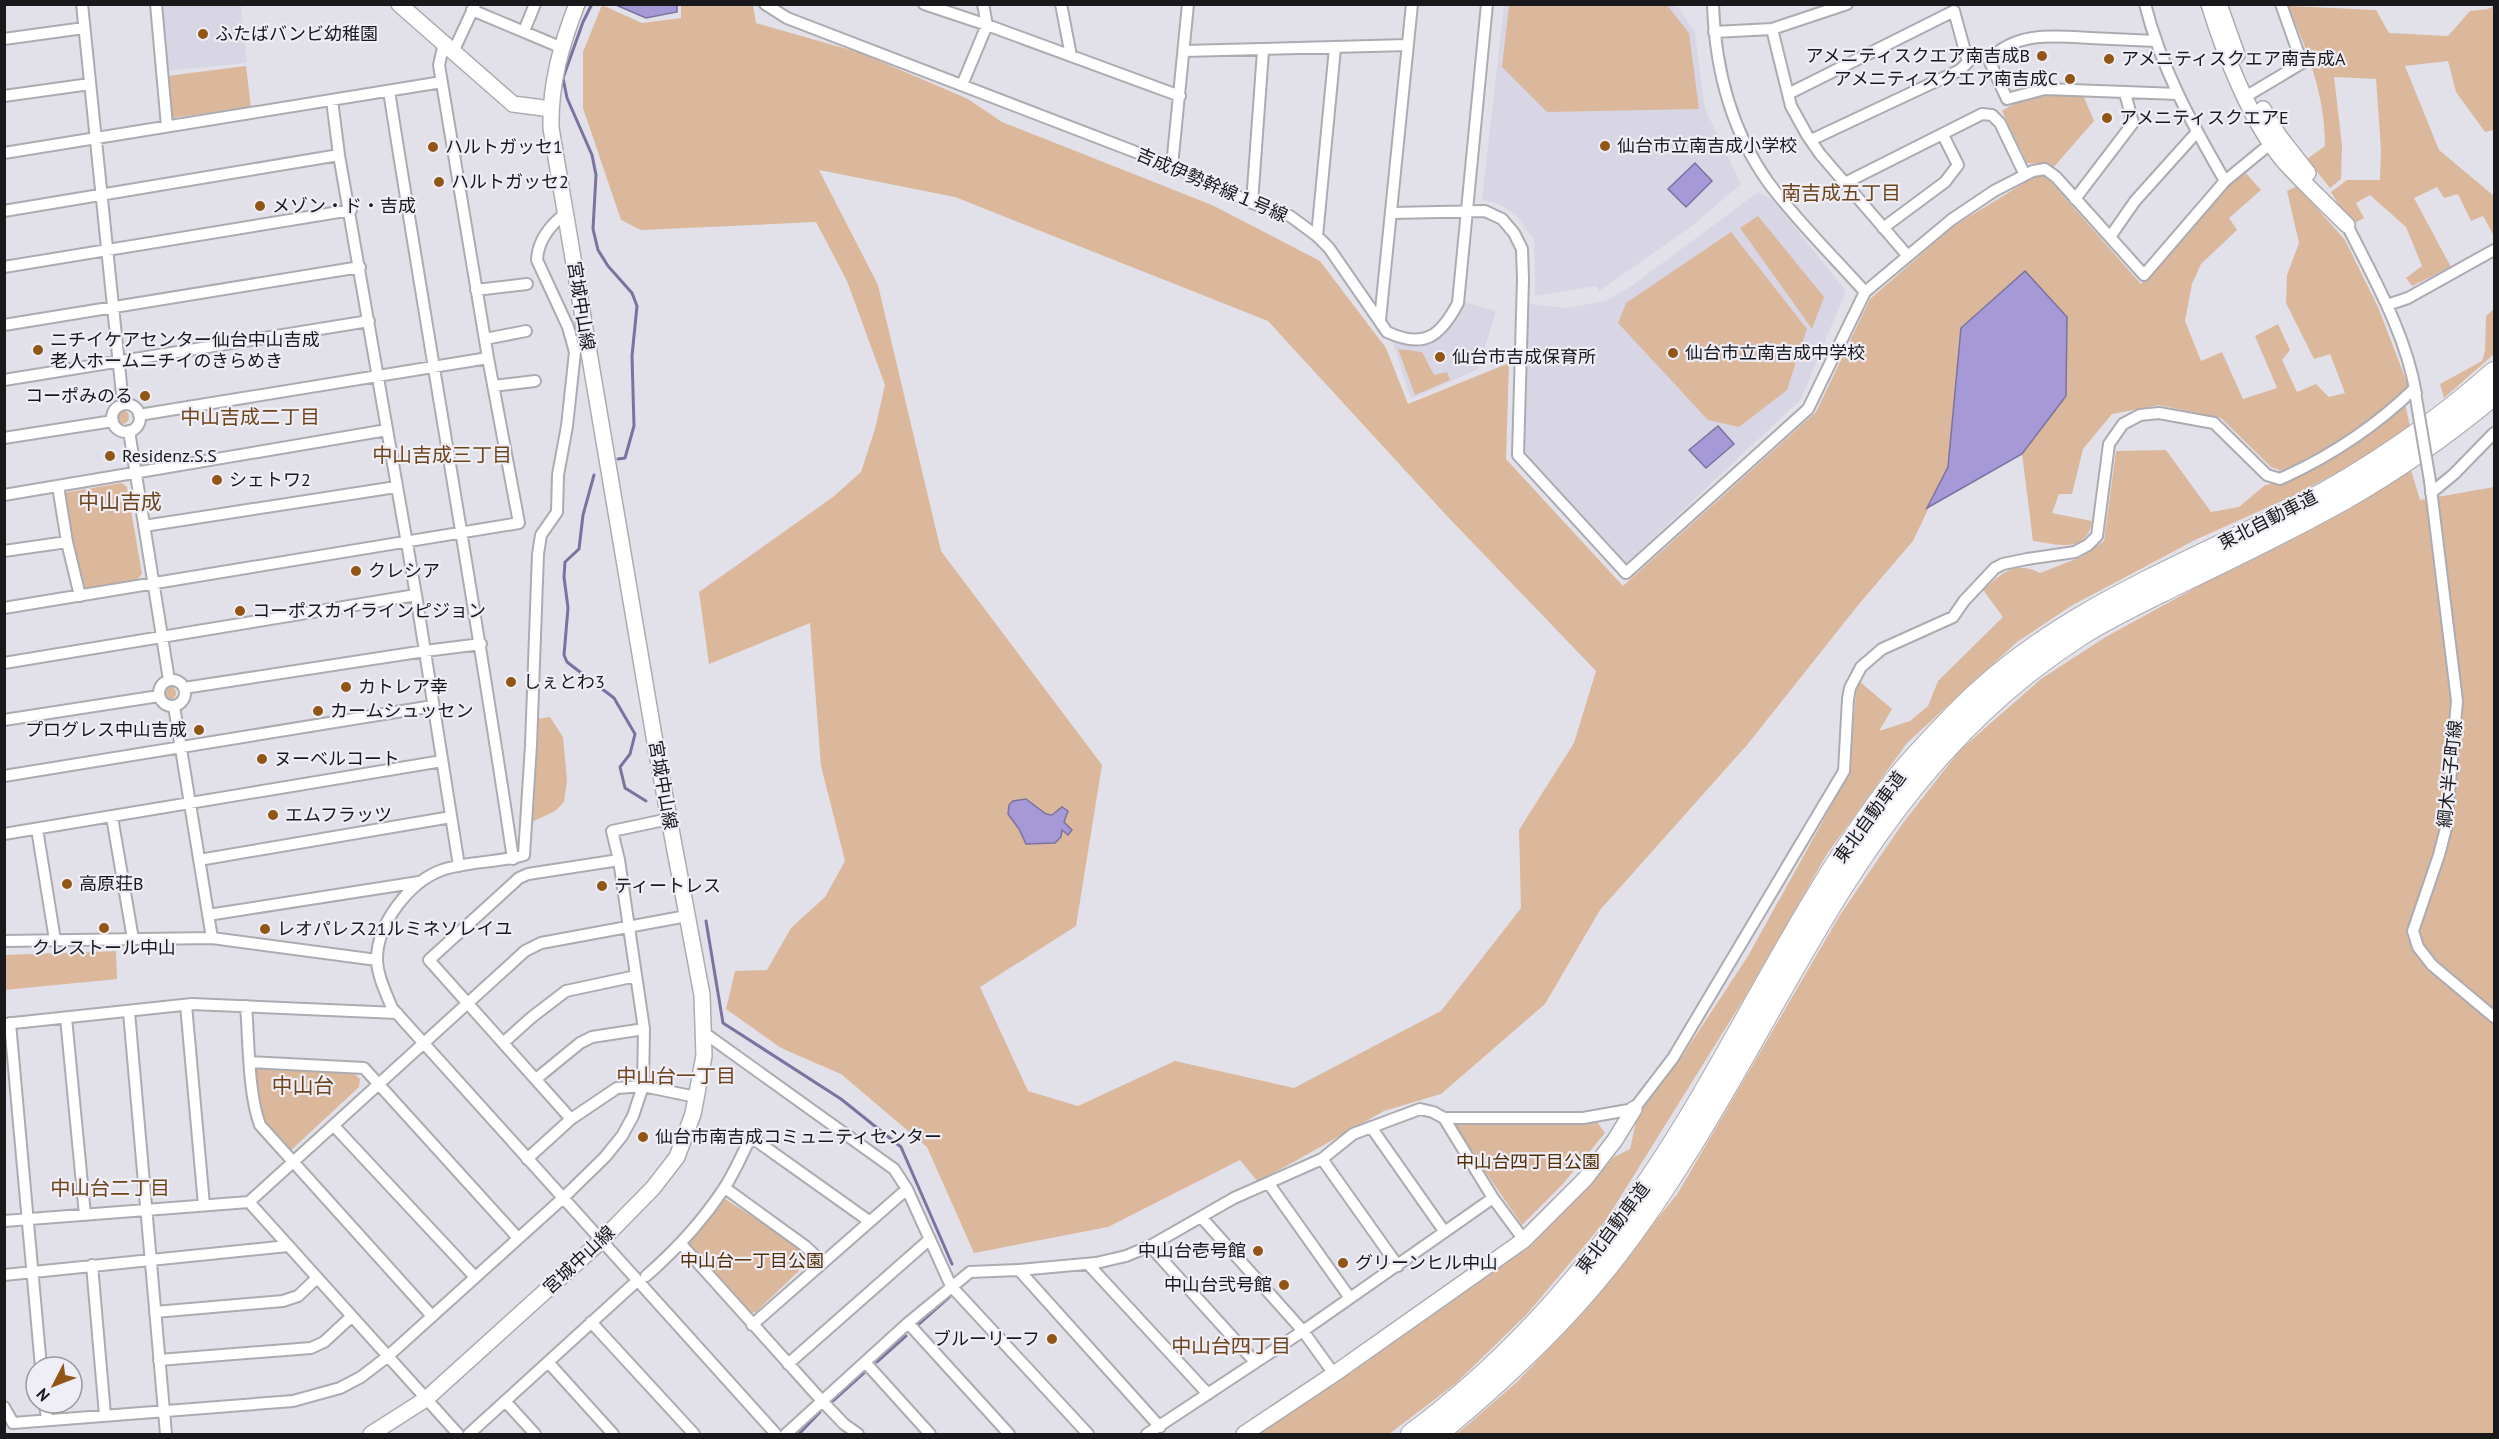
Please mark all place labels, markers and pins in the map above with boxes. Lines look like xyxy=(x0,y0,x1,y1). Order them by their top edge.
place label: ふたばバンビ幼稚園 xyxy=(215,22,378,45)
marker: ふたばバンビ幼稚園 xyxy=(196,27,210,41)
place label: アメニティスクエア南吉成B xyxy=(1805,44,2030,67)
place label: アメニティスクエア南吉成A xyxy=(2121,47,2346,70)
marker: アメニティスクエア南吉成B xyxy=(2035,49,2049,63)
marker: アメニティスクエア南吉成A xyxy=(2102,52,2116,66)
place label: アメニティスクエア南吉成C xyxy=(1834,67,2058,90)
marker: アメニティスクエア南吉成C xyxy=(2063,72,2077,86)
place label: アメニティスクエアE xyxy=(2119,106,2289,129)
marker: アメニティスクエアE xyxy=(2100,111,2114,125)
place label: 仙台市立南吉成小学校 xyxy=(1617,134,1797,157)
place label: ハルトガッセ1 xyxy=(445,135,563,158)
marker: 仙台市立南吉成小学校 xyxy=(1598,139,1612,153)
marker: ハルトガッセ1 xyxy=(426,140,440,154)
place label: ハルトガッセ2 xyxy=(451,170,569,193)
marker: ハルトガッセ2 xyxy=(432,175,446,189)
place label: メゾン・ド・吉成 xyxy=(272,194,416,217)
marker: メゾン・ド・吉成 xyxy=(253,199,267,213)
place label: ニチイケアセンター仙台中山吉成 老人ホームニチイのきらめき xyxy=(50,328,320,372)
place label: 仙台市立南吉成中学校 xyxy=(1685,341,1865,364)
marker: ニチイケアセンター仙台中山吉成 老人ホームニチイのきらめき xyxy=(31,343,45,357)
place label: 仙台市吉成保育所 xyxy=(1452,345,1596,368)
marker: 仙台市立南吉成中学校 xyxy=(1666,346,1680,360)
marker: 仙台市吉成保育所 xyxy=(1433,350,1447,364)
place label: コーポみのる xyxy=(25,384,133,407)
marker: コーポみのる xyxy=(138,389,152,403)
place label: Residenz.S.S xyxy=(122,444,217,467)
marker: Residenz.S.S xyxy=(103,449,117,463)
place label: シェトワ2 xyxy=(229,468,311,491)
marker: シェトワ2 xyxy=(210,473,224,487)
place label: クレシア xyxy=(368,559,440,582)
marker: クレシア xyxy=(349,564,363,578)
place label: コーポスカイラインピジョン xyxy=(252,599,486,622)
marker: コーポスカイラインピジョン xyxy=(233,604,247,618)
place label: しぇとわ3 xyxy=(523,670,605,693)
place label: カトレア幸 xyxy=(358,675,448,698)
marker: しぇとわ3 xyxy=(504,675,518,689)
marker: カトレア幸 xyxy=(339,680,353,694)
place label: カームシュッセン xyxy=(330,699,473,722)
marker: カームシュッセン xyxy=(311,704,325,718)
place label: プログレス中山吉成 xyxy=(25,718,187,741)
marker: プログレス中山吉成 xyxy=(192,723,206,737)
place label: ヌーベルコート xyxy=(274,747,400,770)
marker: ヌーベルコート xyxy=(255,752,269,766)
place label: エムフラッツ xyxy=(285,803,392,826)
marker: エムフラッツ xyxy=(266,808,280,822)
place label: 高原荘B xyxy=(79,872,144,895)
place label: ティートレス xyxy=(614,874,721,897)
marker: 高原荘B xyxy=(60,877,74,891)
marker: ティートレス xyxy=(595,879,609,893)
place label: レオパレス21ルミネソレイユ xyxy=(277,917,512,940)
marker: クレストール中山 xyxy=(97,921,111,935)
marker: レオパレス21ルミネソレイユ xyxy=(258,922,272,936)
place label: クレストール中山 xyxy=(32,936,176,959)
place label: 仙台市南吉成コミュニティセンター xyxy=(655,1125,942,1148)
marker: 仙台市南吉成コミュニティセンター xyxy=(636,1130,650,1144)
place label: 中山台壱号館 xyxy=(1138,1239,1246,1262)
marker: 中山台壱号館 xyxy=(1251,1244,1265,1258)
place label: グリーンヒル中山 xyxy=(1355,1251,1498,1274)
marker: グリーンヒル中山 xyxy=(1336,1256,1350,1270)
place label: 中山台弐号館 xyxy=(1164,1273,1272,1296)
marker: 中山台弐号館 xyxy=(1277,1278,1291,1292)
place label: ブルーリーフ xyxy=(933,1327,1040,1350)
marker: ブルーリーフ xyxy=(1045,1332,1059,1346)

